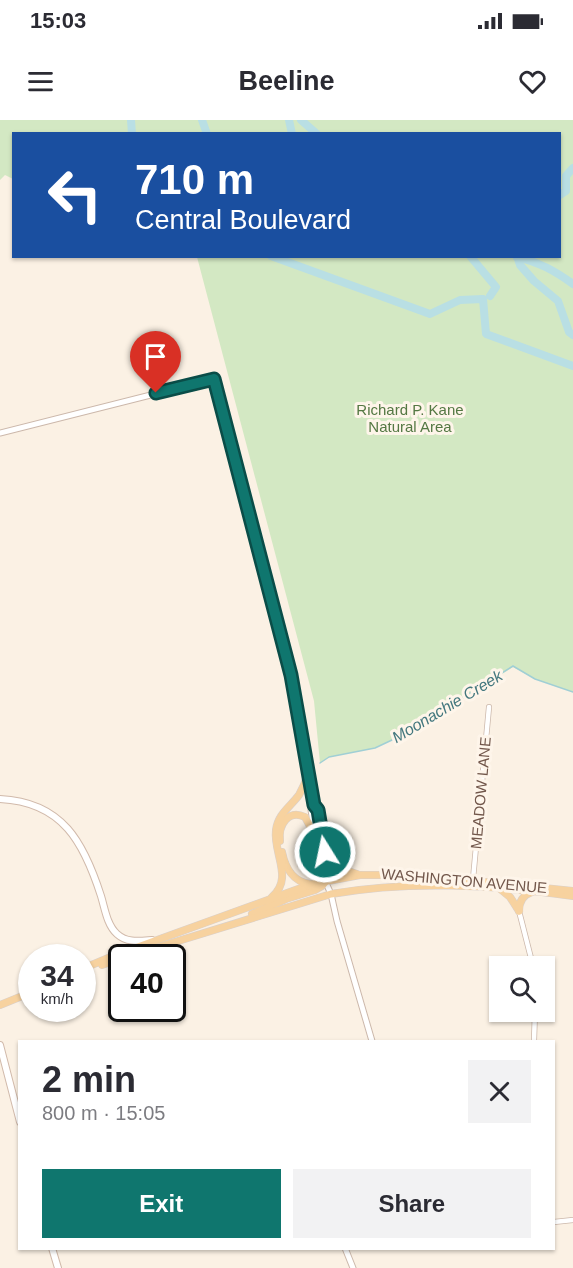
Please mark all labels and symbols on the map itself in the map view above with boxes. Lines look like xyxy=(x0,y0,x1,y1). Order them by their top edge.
pin xyxy=(130,331,181,393)
park label: Richard P. Kane Natural Area xyxy=(356,401,464,435)
water label: Moonachie Creek xyxy=(389,666,506,746)
street label: MEADOW LANE xyxy=(467,736,494,850)
position arrow xyxy=(293,820,357,884)
street label: WASHINGTON AVENUE xyxy=(380,865,548,896)
speed limit sign: 40 xyxy=(108,944,186,1022)

